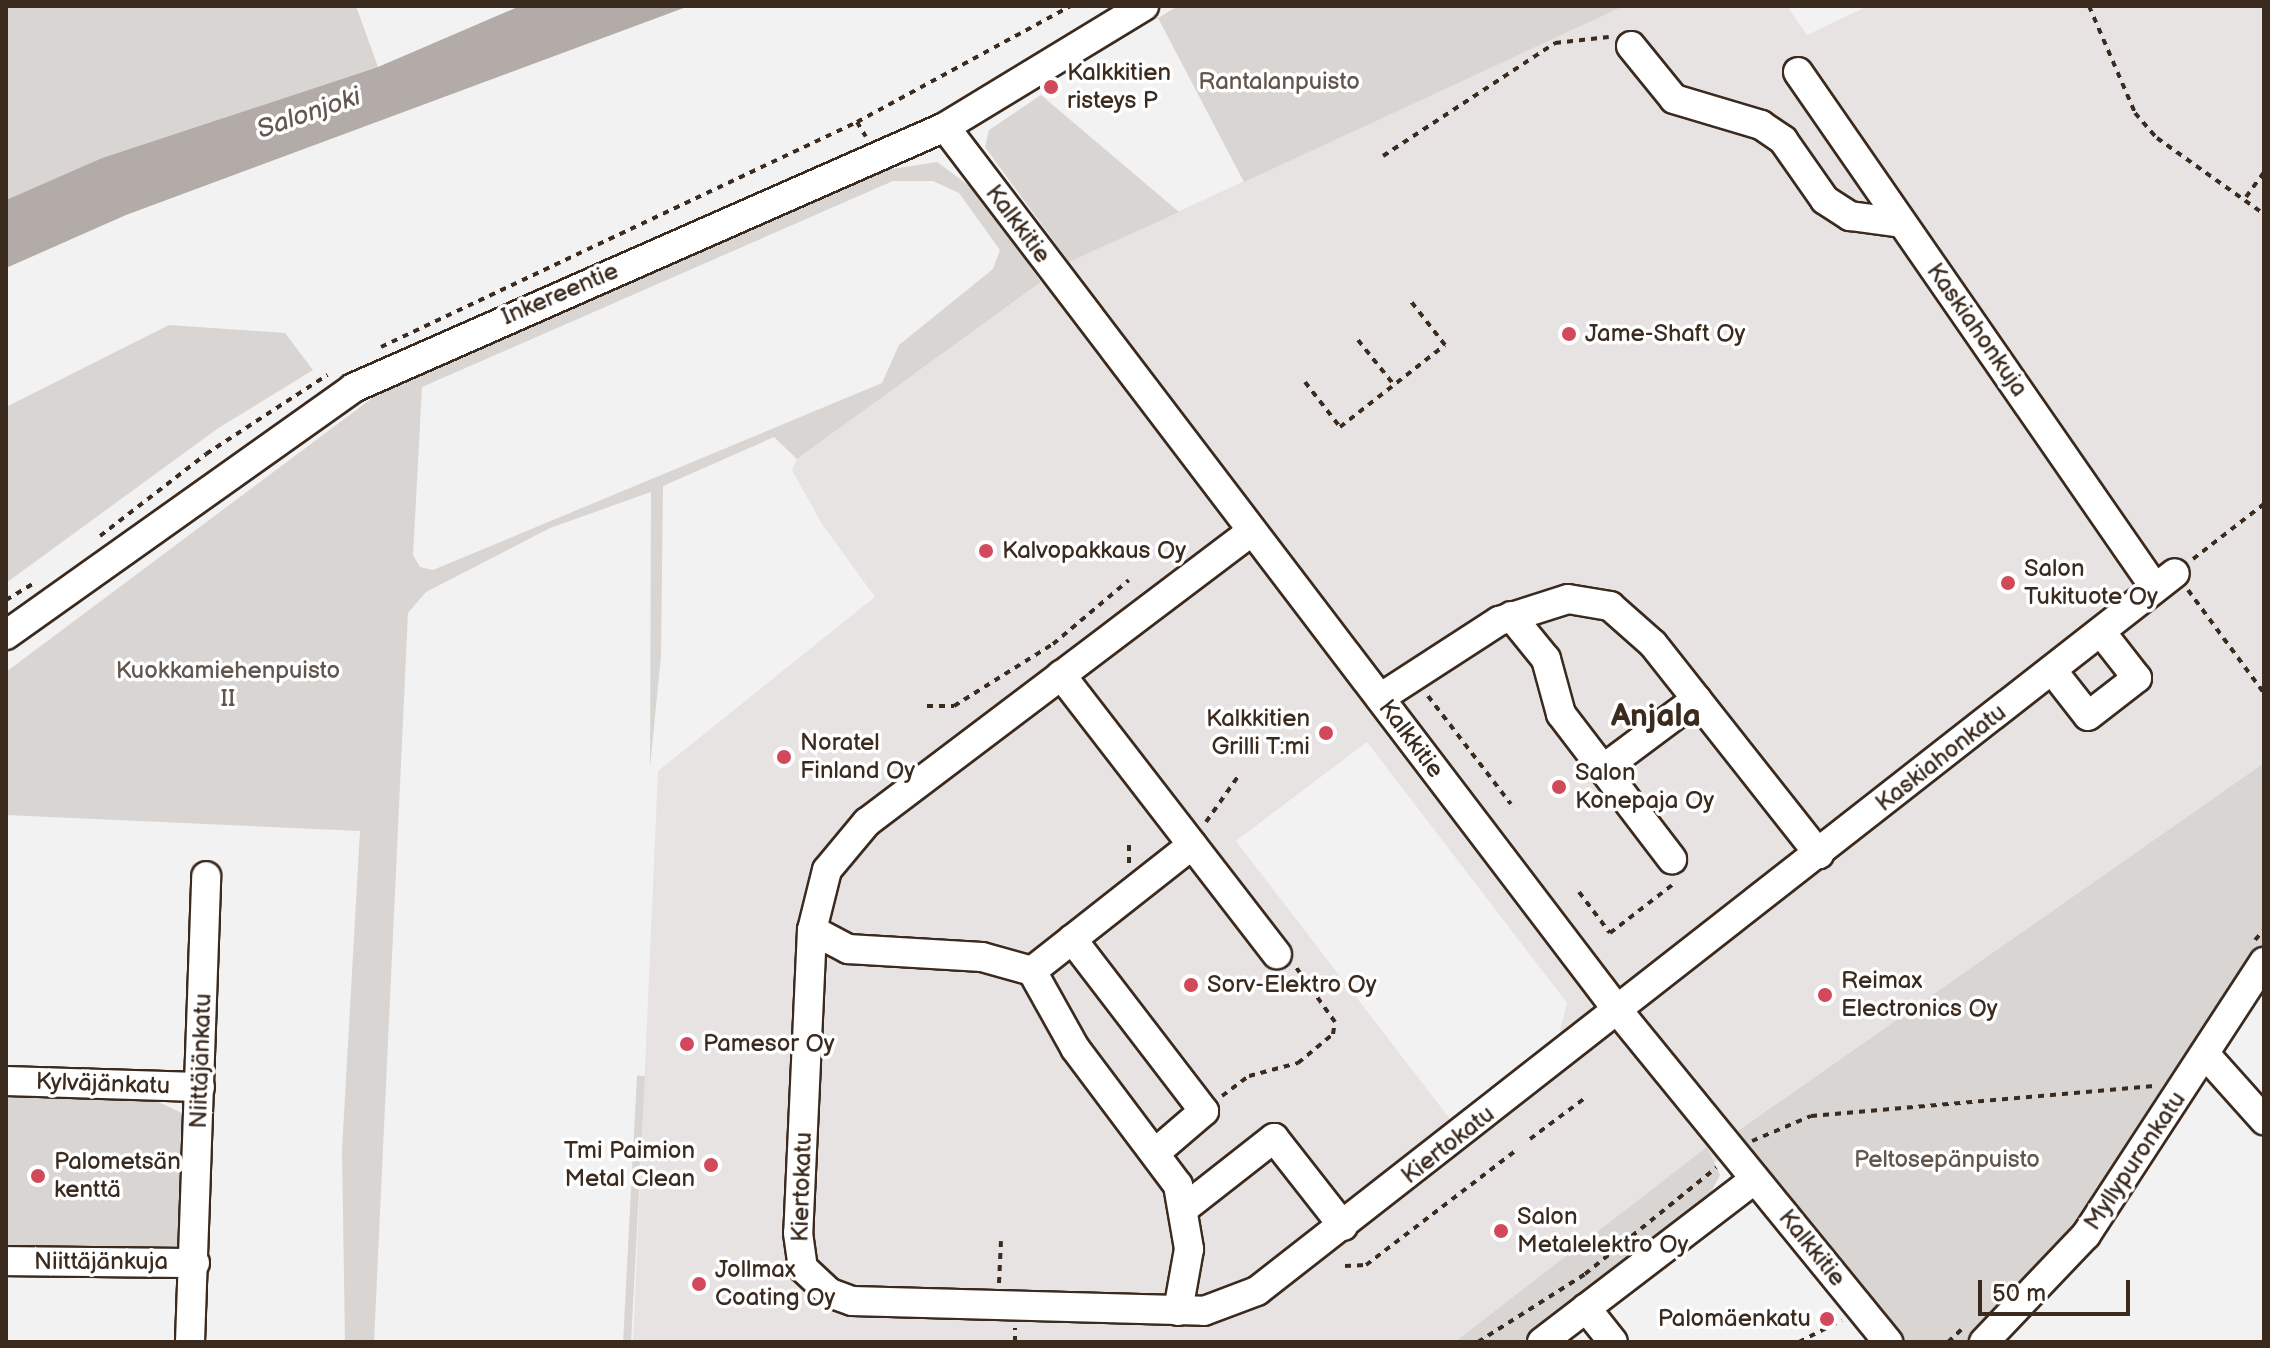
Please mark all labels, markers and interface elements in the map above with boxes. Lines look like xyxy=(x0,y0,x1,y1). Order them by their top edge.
place label: Kalkkitien risteys P xyxy=(1067,59,1171,115)
park label: Rantalanpuisto xyxy=(1198,68,1360,96)
marker: Kalkkitien risteys P xyxy=(1042,78,1060,96)
water label: Salonjoki xyxy=(253,82,365,146)
street label: Kalkkitie xyxy=(979,179,1057,269)
street label: Inkereentie xyxy=(497,257,623,331)
street label: Kaskiahonkuja xyxy=(1920,258,2034,402)
place label: Jame-Shaft Oy xyxy=(1585,320,1745,348)
marker: Jame-Shaft Oy xyxy=(1560,325,1578,343)
place label: Kalvopakkaus Oy xyxy=(1002,537,1186,565)
marker: Kalvopakkaus Oy xyxy=(977,542,995,560)
place label: Salon Tukituote Oy xyxy=(2024,555,2158,611)
marker: Salon Tukituote Oy xyxy=(1999,574,2017,592)
park label: Kuokkamiehenpuisto II xyxy=(116,657,340,713)
street label: Kalkkitie xyxy=(1372,694,1450,784)
district label: Anjala xyxy=(1611,698,1701,736)
street label: Kaskiahonkatu xyxy=(1870,698,2012,818)
place label: Kalkkitien Grilli T:mi xyxy=(1206,705,1310,761)
marker: Kalkkitien Grilli T:mi xyxy=(1317,724,1335,742)
place label: Noratel Finland Oy xyxy=(800,729,915,785)
marker: Noratel Finland Oy xyxy=(775,748,793,766)
place label: Salon Konepaja Oy xyxy=(1575,759,1714,815)
marker: Salon Konepaja Oy xyxy=(1550,778,1568,796)
place label: Reimax Electronics Oy xyxy=(1841,967,1998,1023)
place label: Sorv-Elektro Oy xyxy=(1207,971,1377,999)
marker: Sorv-Elektro Oy xyxy=(1182,976,1200,994)
marker: Reimax Electronics Oy xyxy=(1816,986,1834,1004)
street label: Niittäjänkatu xyxy=(184,993,218,1129)
place label: Pamesor Oy xyxy=(703,1030,835,1058)
marker: Pamesor Oy xyxy=(678,1035,696,1053)
street label: Kylväjänkatu xyxy=(35,1067,171,1101)
street label: Myllypuronkatu xyxy=(2078,1086,2192,1236)
street label: Kiertokatu xyxy=(1396,1100,1500,1190)
street label: Kiertokatu xyxy=(786,1131,818,1243)
place label: Tmi Paimion Metal Clean xyxy=(564,1137,695,1193)
park label: Peltosepänpuisto xyxy=(1854,1146,2040,1174)
place label: Palometsän kenttä xyxy=(54,1148,181,1204)
marker: Tmi Paimion Metal Clean xyxy=(702,1156,720,1174)
marker: Palometsän kenttä xyxy=(29,1167,47,1185)
place label: Salon Metalelektro Oy xyxy=(1517,1203,1688,1259)
street label: Kalkkitie xyxy=(1772,1204,1852,1292)
marker: Salon Metalelektro Oy xyxy=(1492,1222,1510,1240)
street label: Niittäjänkuja xyxy=(34,1248,168,1276)
place label: Jollmax Coating Oy xyxy=(715,1256,835,1312)
scale bar xyxy=(1982,1264,2134,1314)
marker: Jollmax Coating Oy xyxy=(690,1275,708,1293)
text: 50 m xyxy=(1992,1279,2046,1308)
place label: Palomäenkatu xyxy=(1658,1305,1811,1333)
marker: Palomäenkatu xyxy=(1818,1310,1836,1328)

